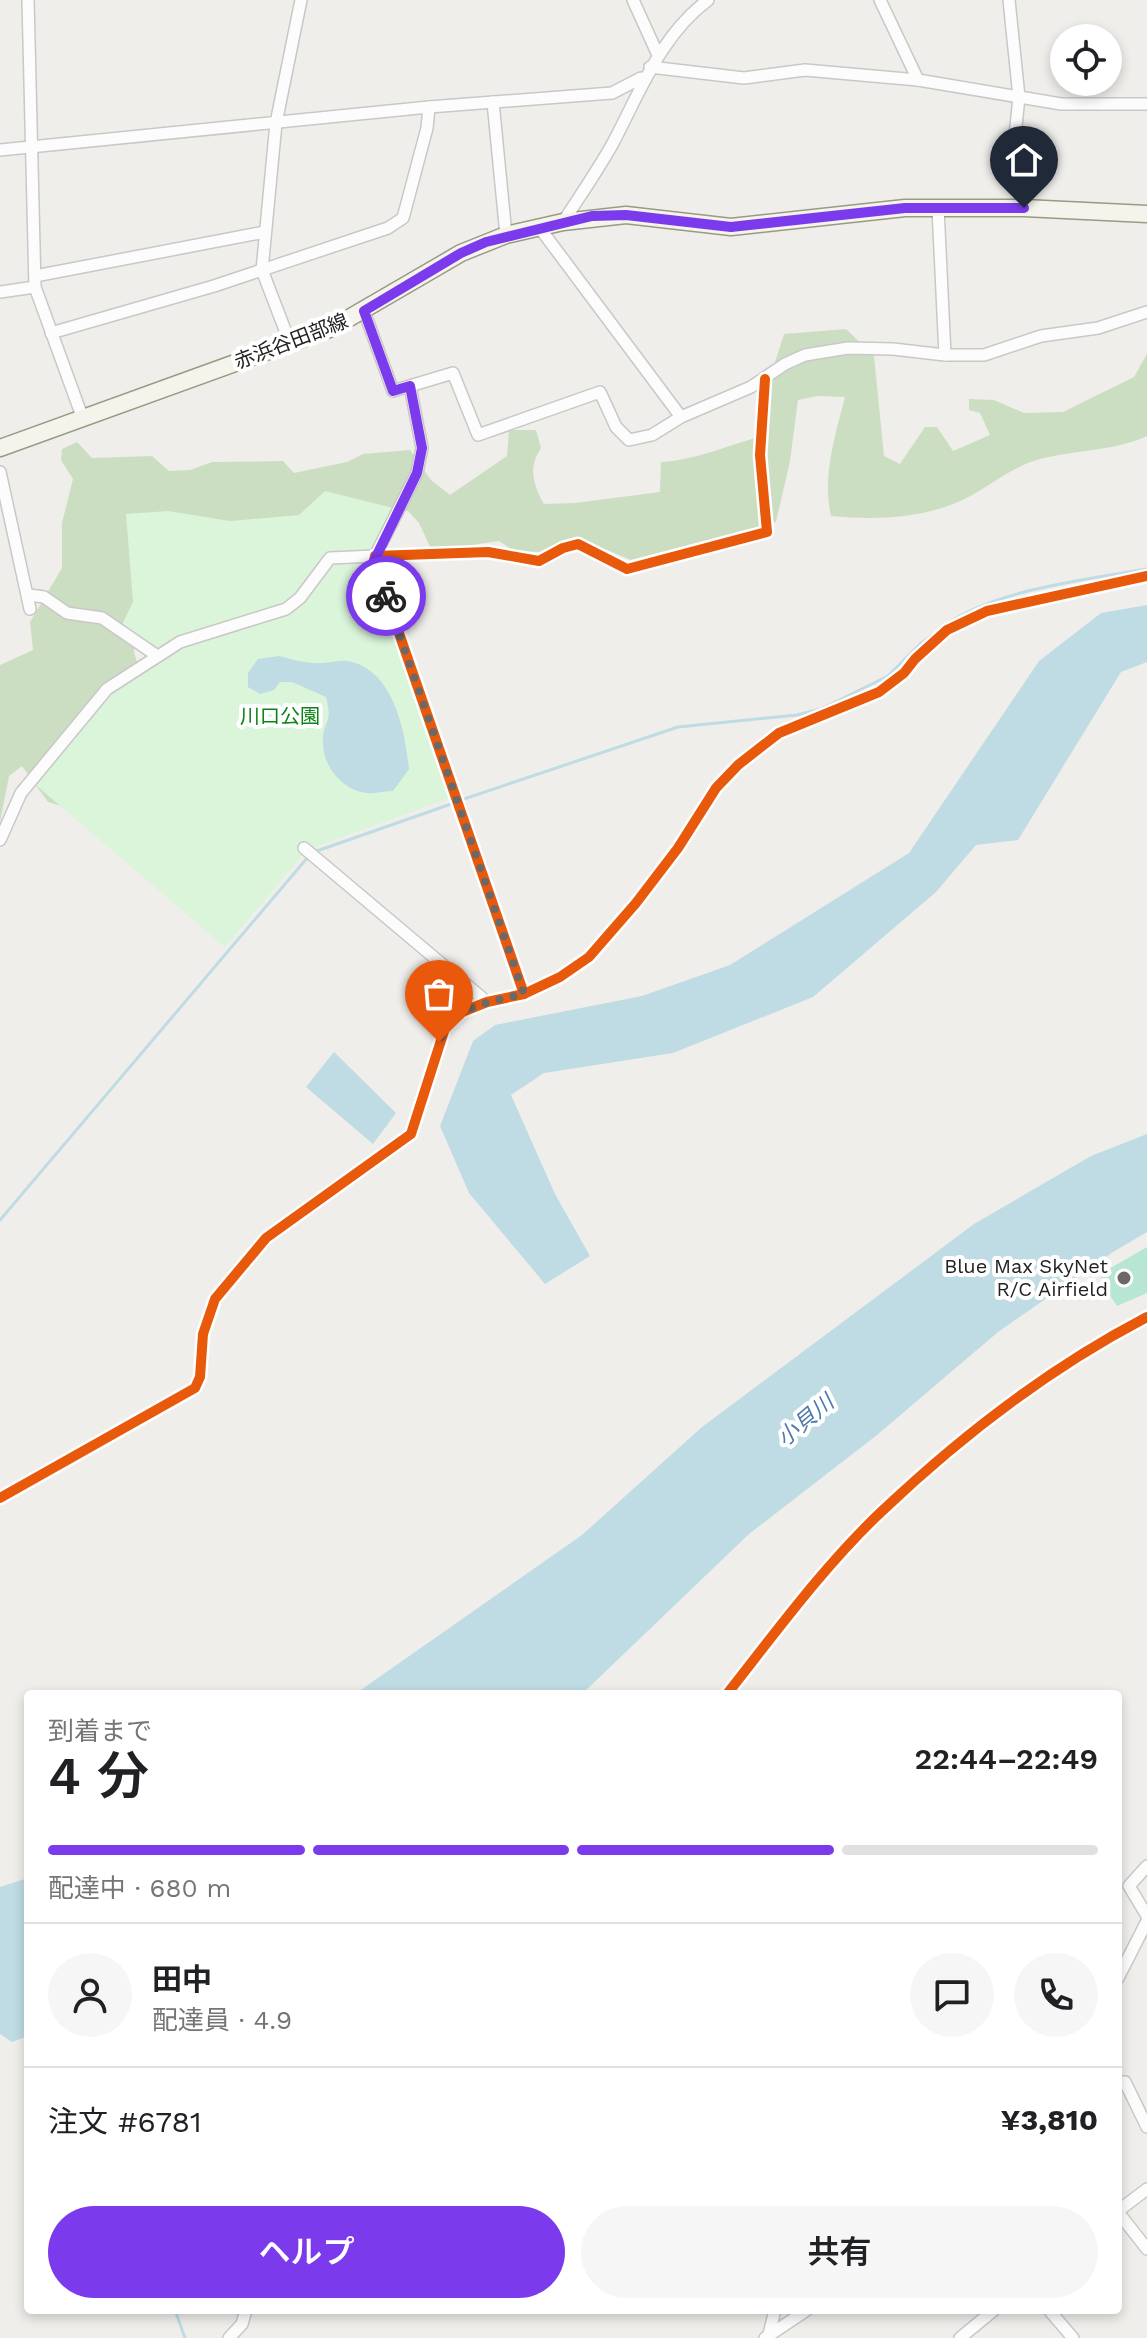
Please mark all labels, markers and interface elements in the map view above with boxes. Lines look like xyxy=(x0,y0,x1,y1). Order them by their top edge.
map controls xyxy=(1050,24,1122,96)
button: locate xyxy=(1050,24,1122,96)
pin xyxy=(990,126,1058,208)
icon: home xyxy=(1002,138,1046,182)
street label: 赤浜谷田部線 xyxy=(231,308,351,374)
courier xyxy=(346,556,426,636)
icon: bike xyxy=(364,574,408,618)
park label: 川口公園 xyxy=(240,704,320,728)
pin xyxy=(405,960,473,1042)
icon: bag xyxy=(417,972,461,1016)
place label: Blue Max SkyNet R/C Airfield xyxy=(944,1254,1109,1301)
marker: Blue Max SkyNet R/C Airfield xyxy=(1115,1269,1133,1287)
water label: 小貝川 xyxy=(772,1388,840,1451)
text: 到着まで xyxy=(48,1716,152,1746)
text: 22:44–22:49 xyxy=(914,1741,1098,1776)
text: 4 分 xyxy=(48,1746,149,1807)
text: 配達中 · 680 m xyxy=(48,1873,231,1903)
button: person xyxy=(48,1953,132,2037)
button: chat xyxy=(910,1953,994,2037)
button: phone xyxy=(1014,1953,1098,2037)
text: 田中 xyxy=(152,1962,212,1997)
text: 配達員 · 4.9 xyxy=(152,2005,292,2035)
text: ¥3,810 xyxy=(1000,2102,1098,2137)
text: 注文 #6781 xyxy=(48,2104,202,2139)
button: ヘルプ xyxy=(48,2206,565,2298)
button: 共有 xyxy=(581,2206,1098,2298)

